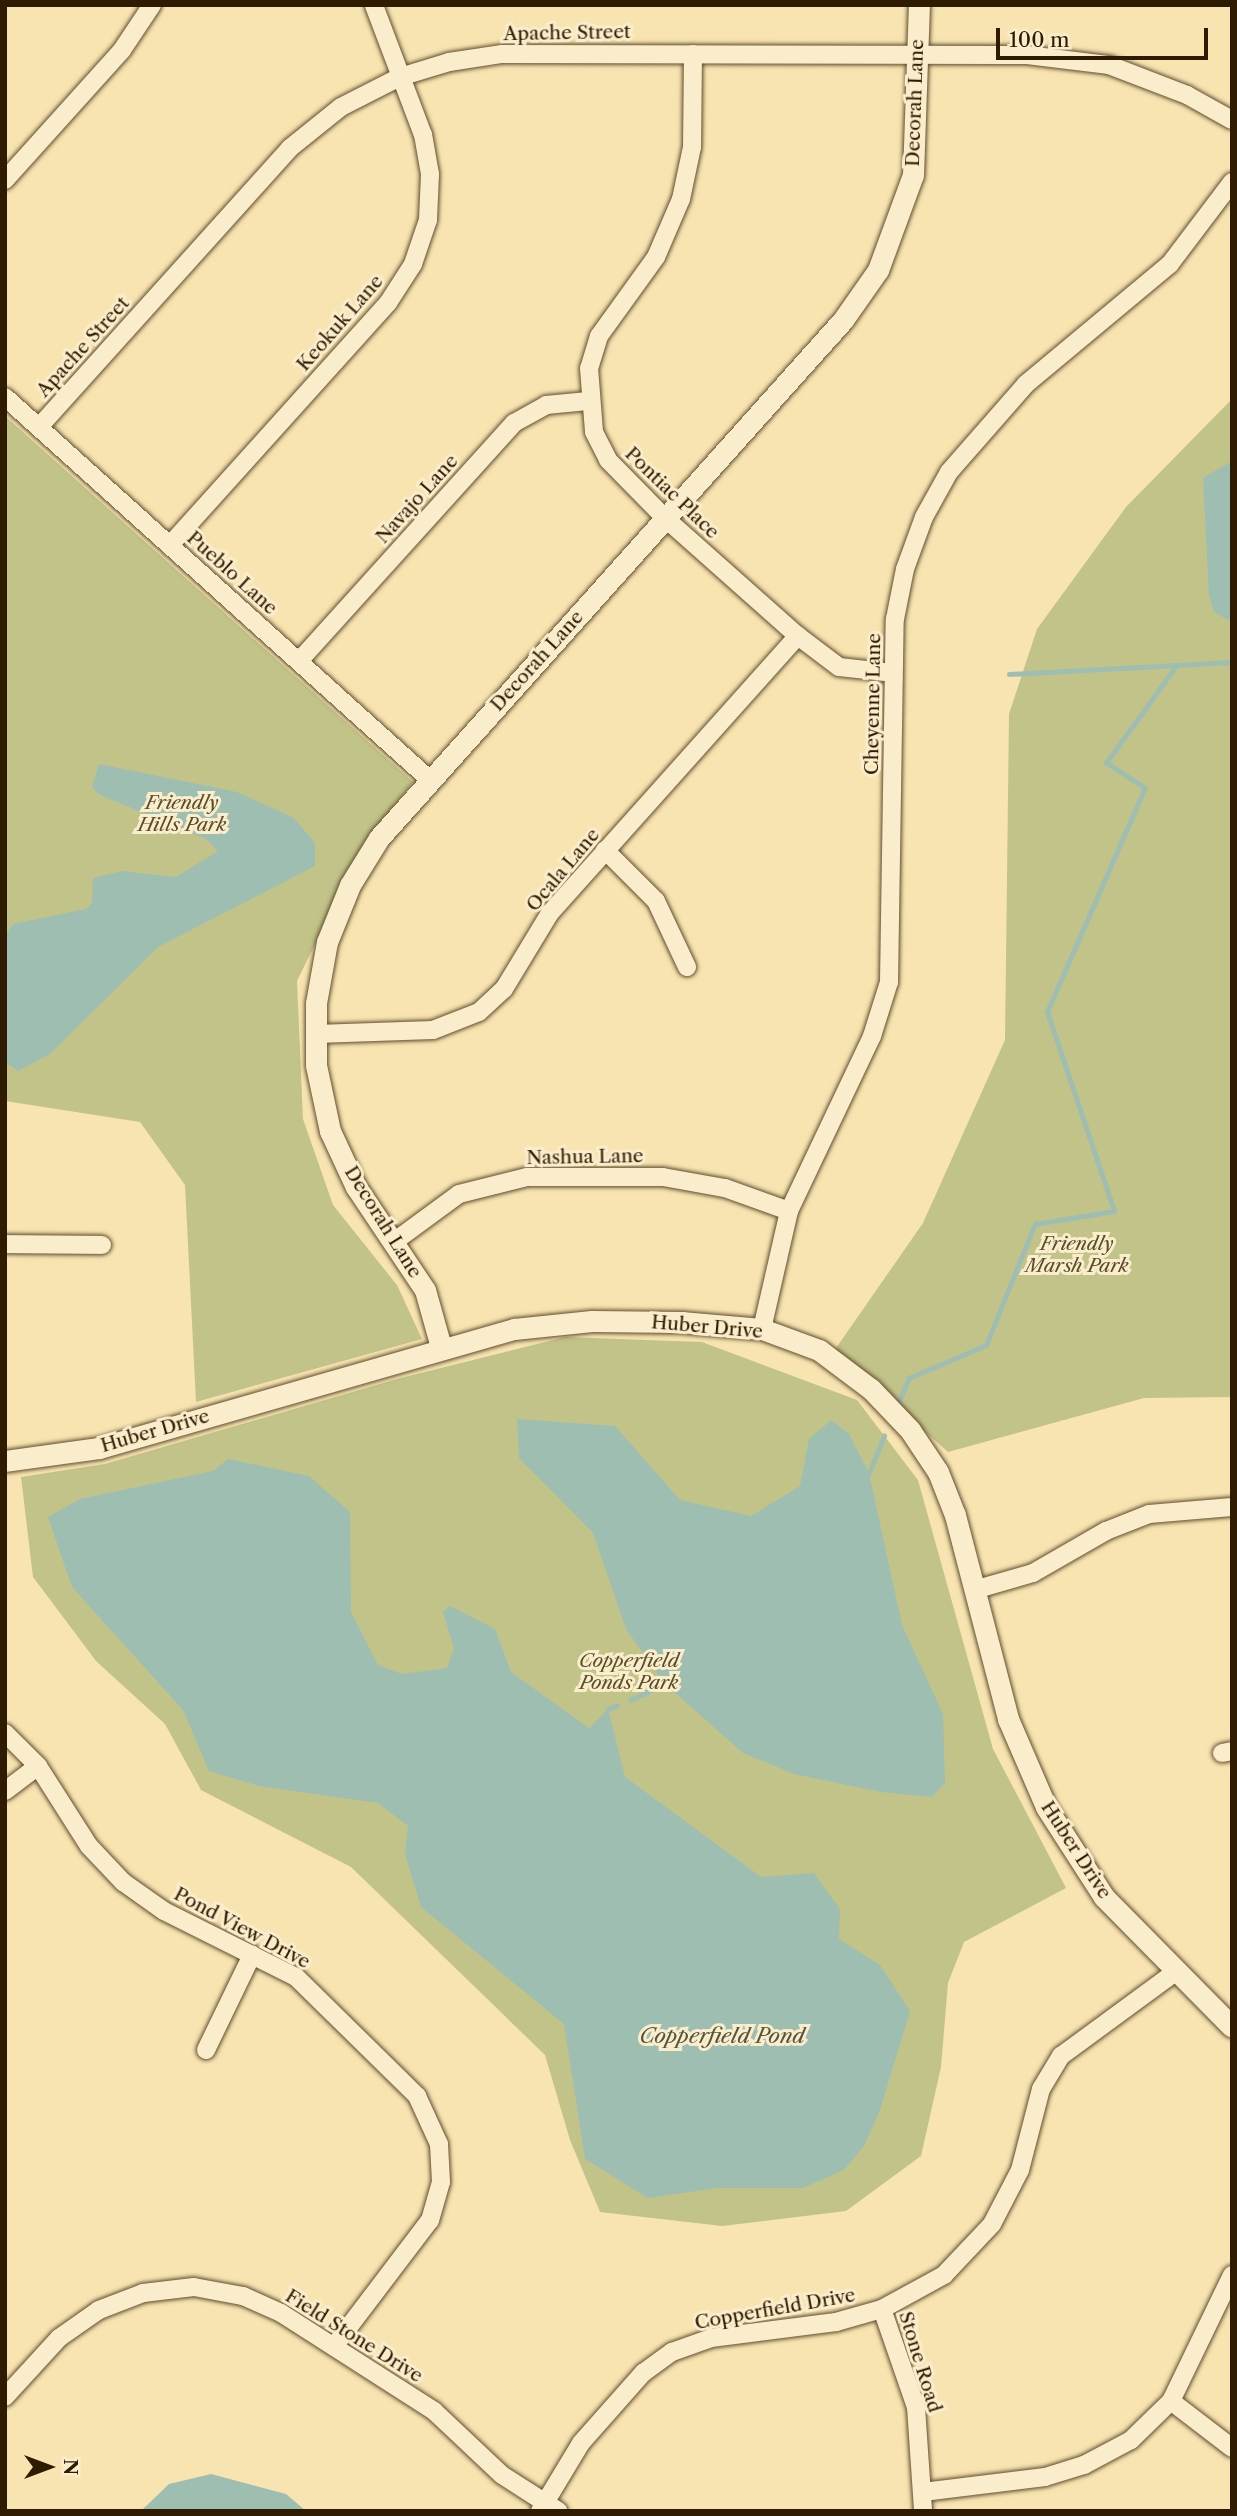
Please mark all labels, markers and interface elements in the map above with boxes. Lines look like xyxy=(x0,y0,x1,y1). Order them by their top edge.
scale bar xyxy=(999,14,1211,58)
street label: Apache Street xyxy=(503,20,631,46)
text: 100 m xyxy=(1009,27,1070,52)
street label: Decorah Lane xyxy=(901,39,929,167)
street label: Keokuk Lane xyxy=(292,270,388,376)
street label: Apache Street xyxy=(32,292,134,402)
street label: Pontiac Place xyxy=(620,442,724,544)
street label: Navajo Lane xyxy=(371,450,463,548)
street label: Pueblo Lane xyxy=(182,526,282,620)
street label: Decorah Lane xyxy=(486,606,588,716)
street label: Cheyenne Lane xyxy=(860,633,886,775)
park label: Friendly Hills Park xyxy=(138,792,226,836)
street label: Ocala Lane xyxy=(522,824,604,916)
street label: Nashua Lane xyxy=(526,1145,644,1169)
street label: Decorah Lane xyxy=(340,1162,426,1282)
park label: Friendly Marsh Park xyxy=(1025,1233,1129,1277)
street label: Huber Drive xyxy=(650,1311,764,1343)
street label: Huber Drive xyxy=(98,1405,212,1457)
park label: Copperfield Ponds Park xyxy=(579,1650,679,1694)
street label: Huber Drive xyxy=(1036,1797,1116,1903)
street label: Pond View Drive xyxy=(169,1882,315,1974)
water label: Copperfield Pond xyxy=(639,2023,805,2049)
street label: Copperfield Drive xyxy=(693,2284,857,2334)
street label: Field Stone Drive xyxy=(281,2285,427,2387)
street label: Stone Road xyxy=(894,2309,946,2415)
north arrow xyxy=(14,2432,84,2502)
text: N xyxy=(59,2459,82,2475)

